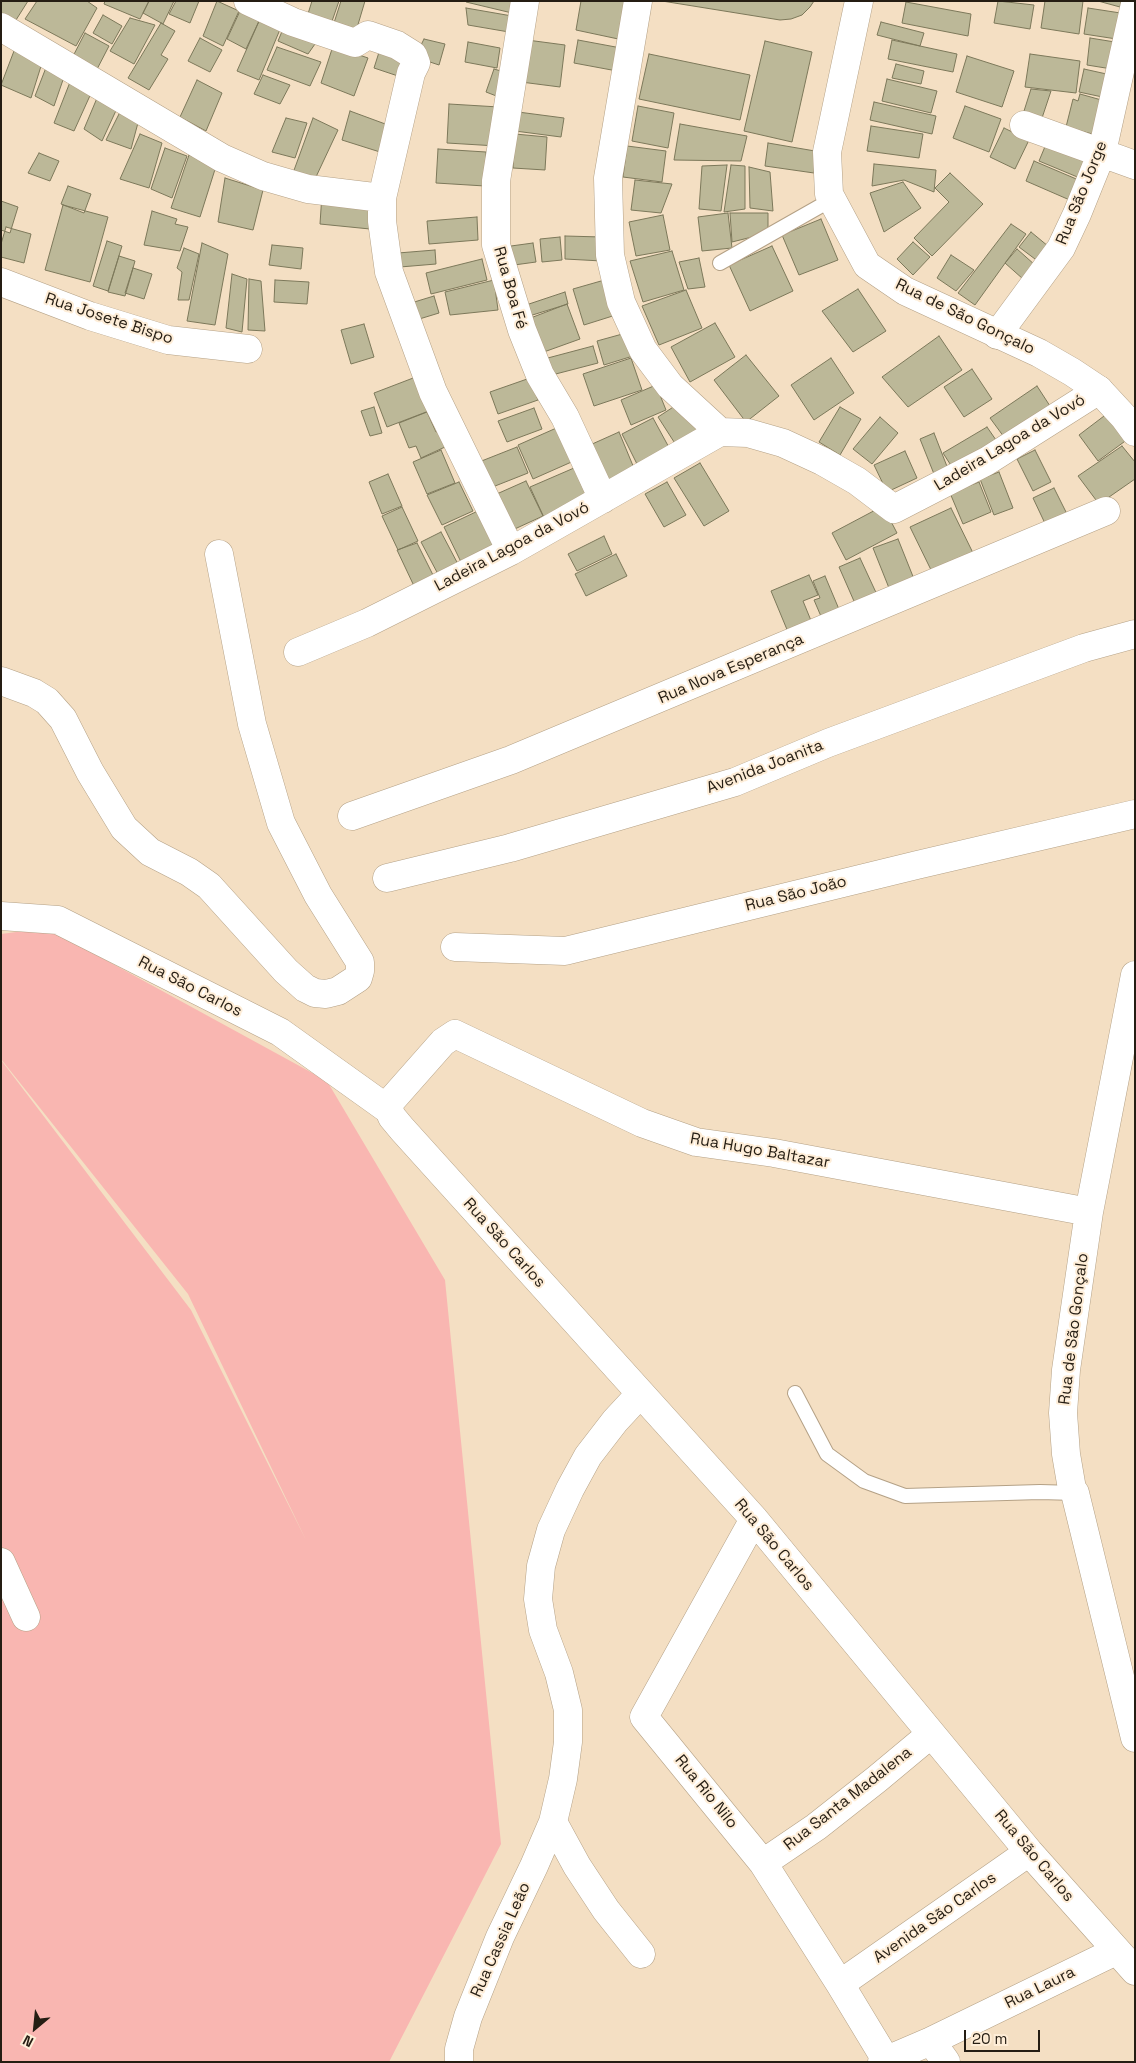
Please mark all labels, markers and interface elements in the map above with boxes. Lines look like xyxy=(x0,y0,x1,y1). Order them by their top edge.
street label: Rua São Jorge xyxy=(1052,138,1112,248)
street label: Rua Boa Fé xyxy=(489,245,531,331)
street label: Rua de São Gonçalo xyxy=(892,275,1038,359)
street label: Rua Josete Bispo xyxy=(43,289,175,349)
street label: Ladeira Lagoa da Vovó xyxy=(931,390,1089,496)
street label: Ladeira Lagoa da Vovó xyxy=(431,498,593,596)
street label: Rua Nova Esperança xyxy=(656,630,806,708)
street label: Avenida Joanita xyxy=(704,736,826,798)
street label: Rua São João xyxy=(743,872,849,916)
street label: Rua São Carlos xyxy=(135,953,245,1021)
street label: Rua Hugo Baltazar xyxy=(689,1129,831,1173)
street label: Rua São Carlos xyxy=(459,1194,549,1292)
street label: Rua de São Gonçalo xyxy=(1055,1252,1093,1406)
street label: Rua São Carlos xyxy=(730,1495,818,1595)
street label: Rua Santa Madalena xyxy=(780,1743,916,1855)
street label: Rua Rio Nilo xyxy=(670,1751,742,1833)
street label: Rua São Carlos xyxy=(990,1806,1078,1906)
street label: Avenida São Carlos xyxy=(870,1868,1000,1968)
street label: Rua Cassia Leão xyxy=(467,1880,535,2000)
street label: Rua Laura xyxy=(1002,1963,1078,2013)
north arrow xyxy=(10,2003,60,2053)
scale bar xyxy=(966,2020,1042,2052)
text: 20 m xyxy=(972,2029,1007,2048)
text: N xyxy=(20,2031,36,2051)

